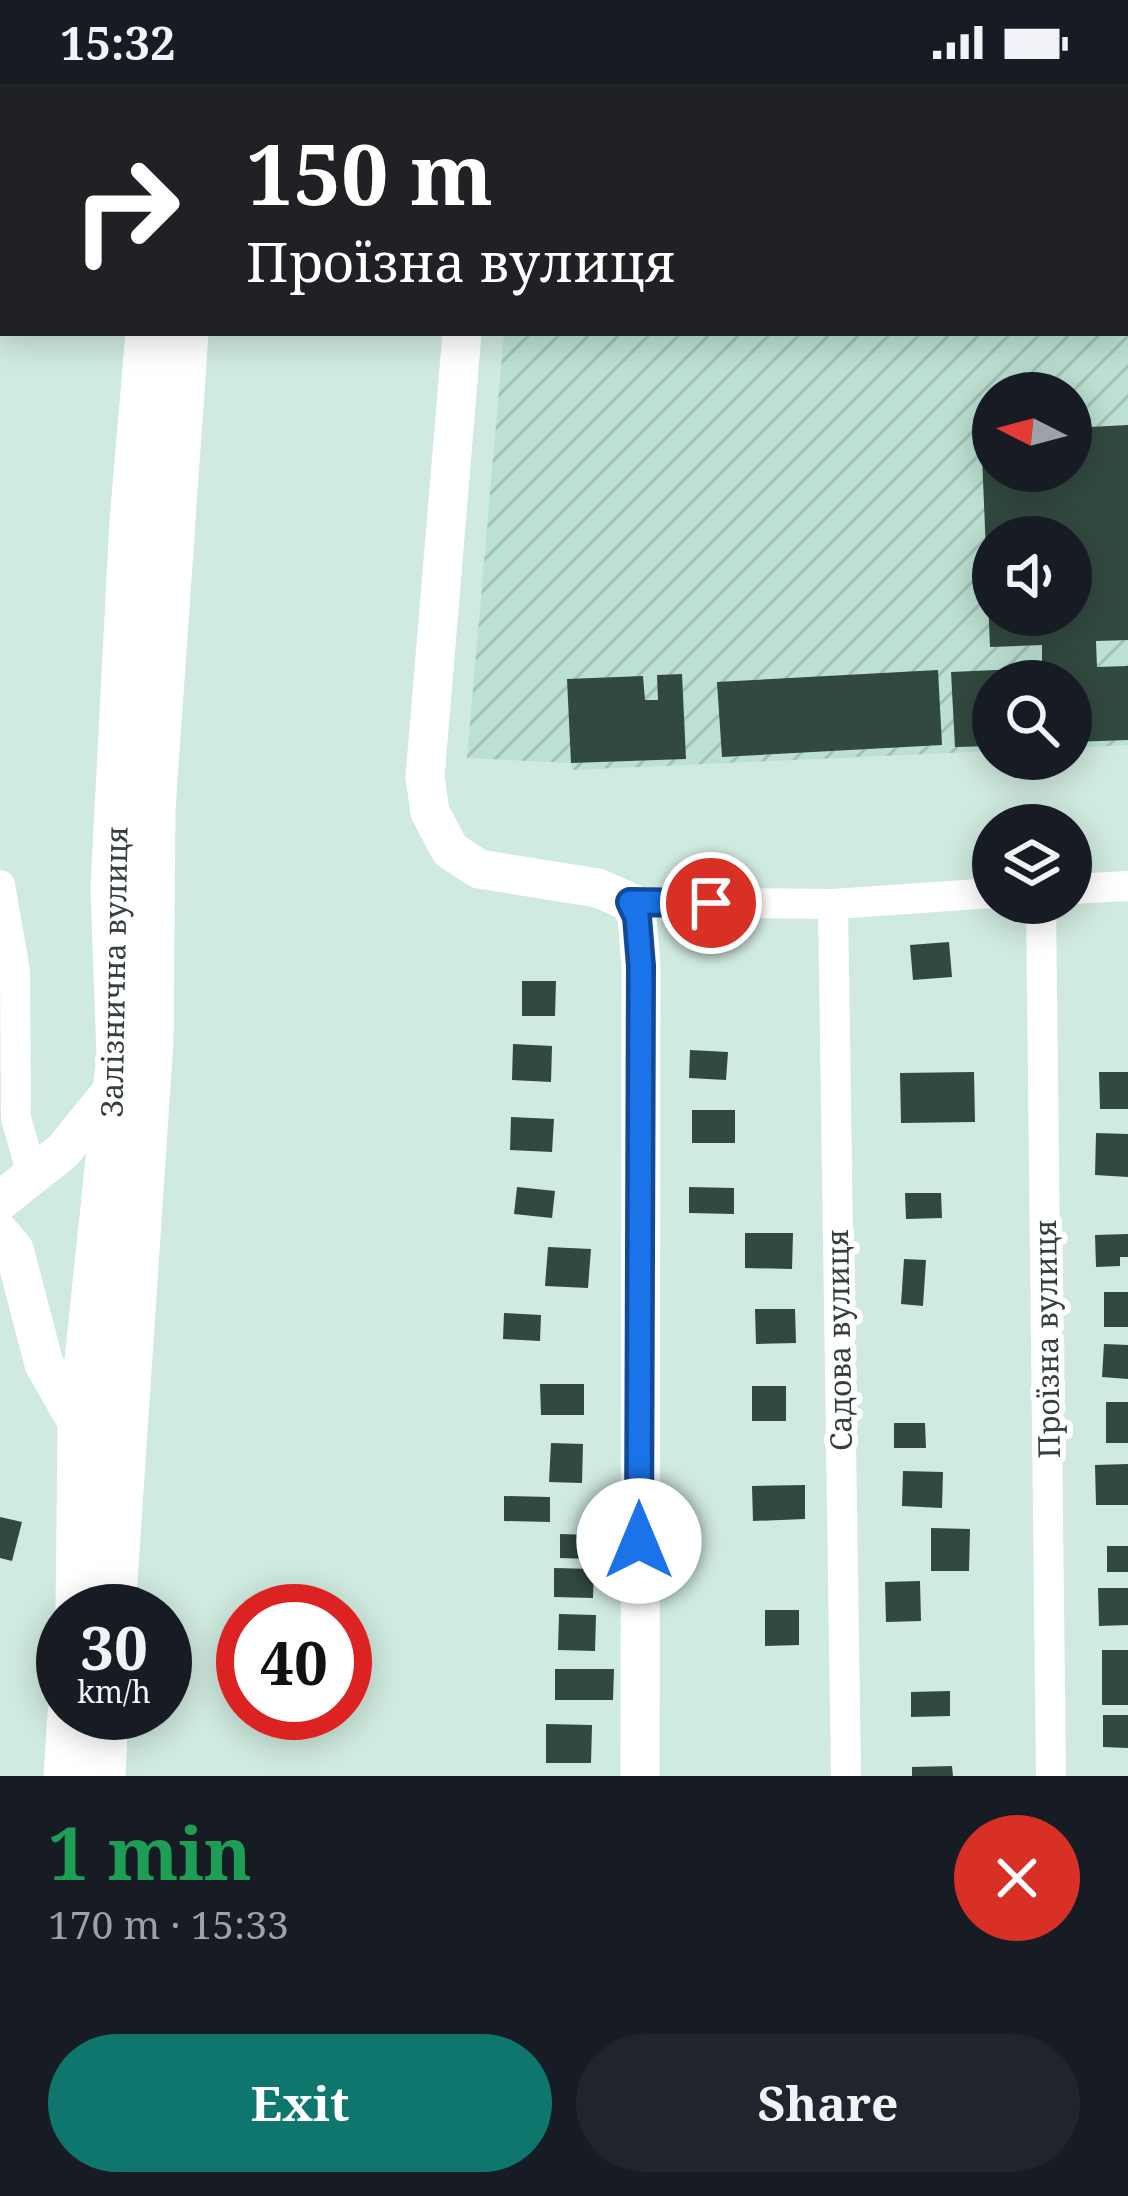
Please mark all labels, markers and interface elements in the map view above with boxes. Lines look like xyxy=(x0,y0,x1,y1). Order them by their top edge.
text: 15:32 xyxy=(60,12,175,73)
text: 150 m xyxy=(246,115,493,230)
icon: right xyxy=(48,132,204,288)
text: Проїзна вулиця xyxy=(246,224,676,298)
north arrow xyxy=(972,372,1092,492)
map controls xyxy=(972,372,1092,924)
button: sound xyxy=(972,516,1092,636)
button: search xyxy=(972,660,1092,780)
button: layers xyxy=(972,804,1092,924)
street label: Залізнична вулиця xyxy=(90,826,137,1118)
pin xyxy=(660,852,762,954)
icon: arrive xyxy=(678,870,744,936)
street label: Проїзна вулиця xyxy=(1024,1219,1069,1459)
street label: Садова вулиця xyxy=(816,1229,861,1451)
position arrow xyxy=(576,1478,702,1604)
speed limit sign: 40 xyxy=(216,1584,372,1740)
text: 30 xyxy=(80,1606,148,1688)
text: km/h xyxy=(77,1671,151,1712)
text: 1 min xyxy=(48,1803,252,1901)
button: close xyxy=(954,1815,1080,1941)
text: 170 m · 15:33 xyxy=(48,1897,289,1950)
button: Exit xyxy=(48,2034,552,2172)
button: Share xyxy=(576,2034,1080,2172)

